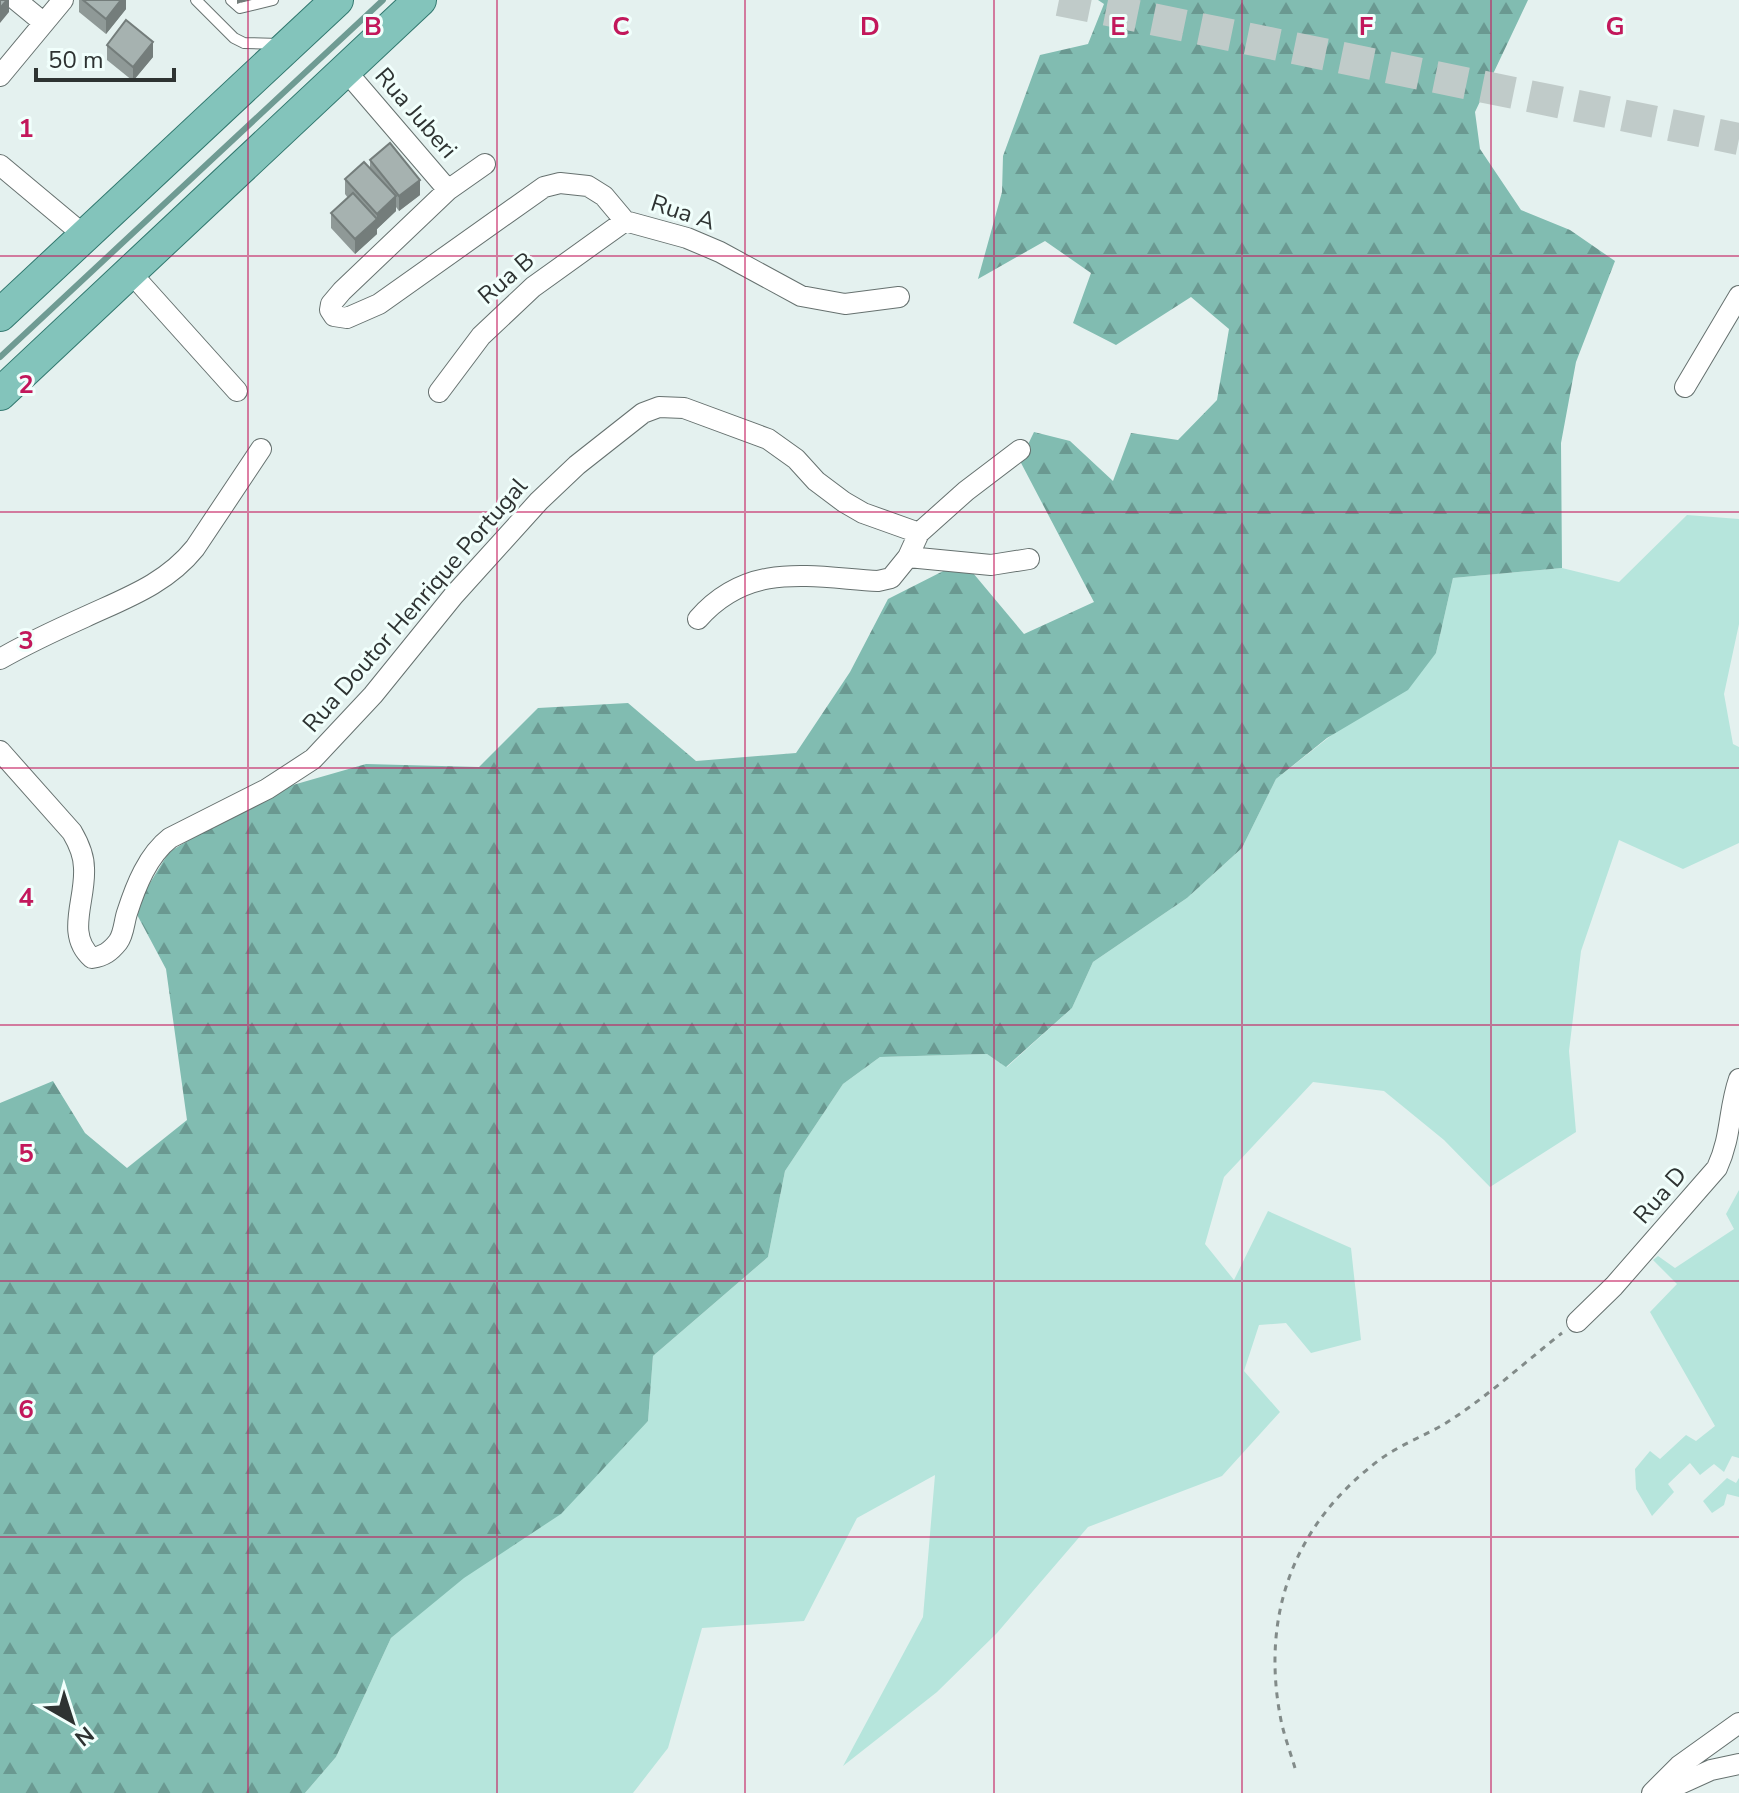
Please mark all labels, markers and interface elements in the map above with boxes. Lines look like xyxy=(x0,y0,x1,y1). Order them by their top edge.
text: B xyxy=(364,9,382,44)
text: C xyxy=(612,9,630,44)
text: D xyxy=(860,9,880,44)
text: E xyxy=(1110,9,1126,44)
text: F xyxy=(1359,9,1373,44)
text: G xyxy=(1605,9,1625,44)
scale bar xyxy=(36,32,174,82)
text: 50 m xyxy=(48,44,104,76)
street label: Rua Juberi xyxy=(368,61,464,165)
text: 1 xyxy=(18,111,34,146)
street label: Rua A xyxy=(647,187,720,238)
street label: Rua B xyxy=(471,245,541,311)
text: 2 xyxy=(18,367,34,402)
street label: Rua Doutor Henrique Portugal xyxy=(295,471,535,739)
text: 3 xyxy=(18,623,34,658)
text: 4 xyxy=(18,880,34,915)
text: 5 xyxy=(18,1136,34,1171)
street label: Rua D xyxy=(1626,1160,1694,1230)
text: 6 xyxy=(18,1392,34,1427)
north arrow xyxy=(32,1681,112,1761)
text: N xyxy=(68,1719,100,1753)

